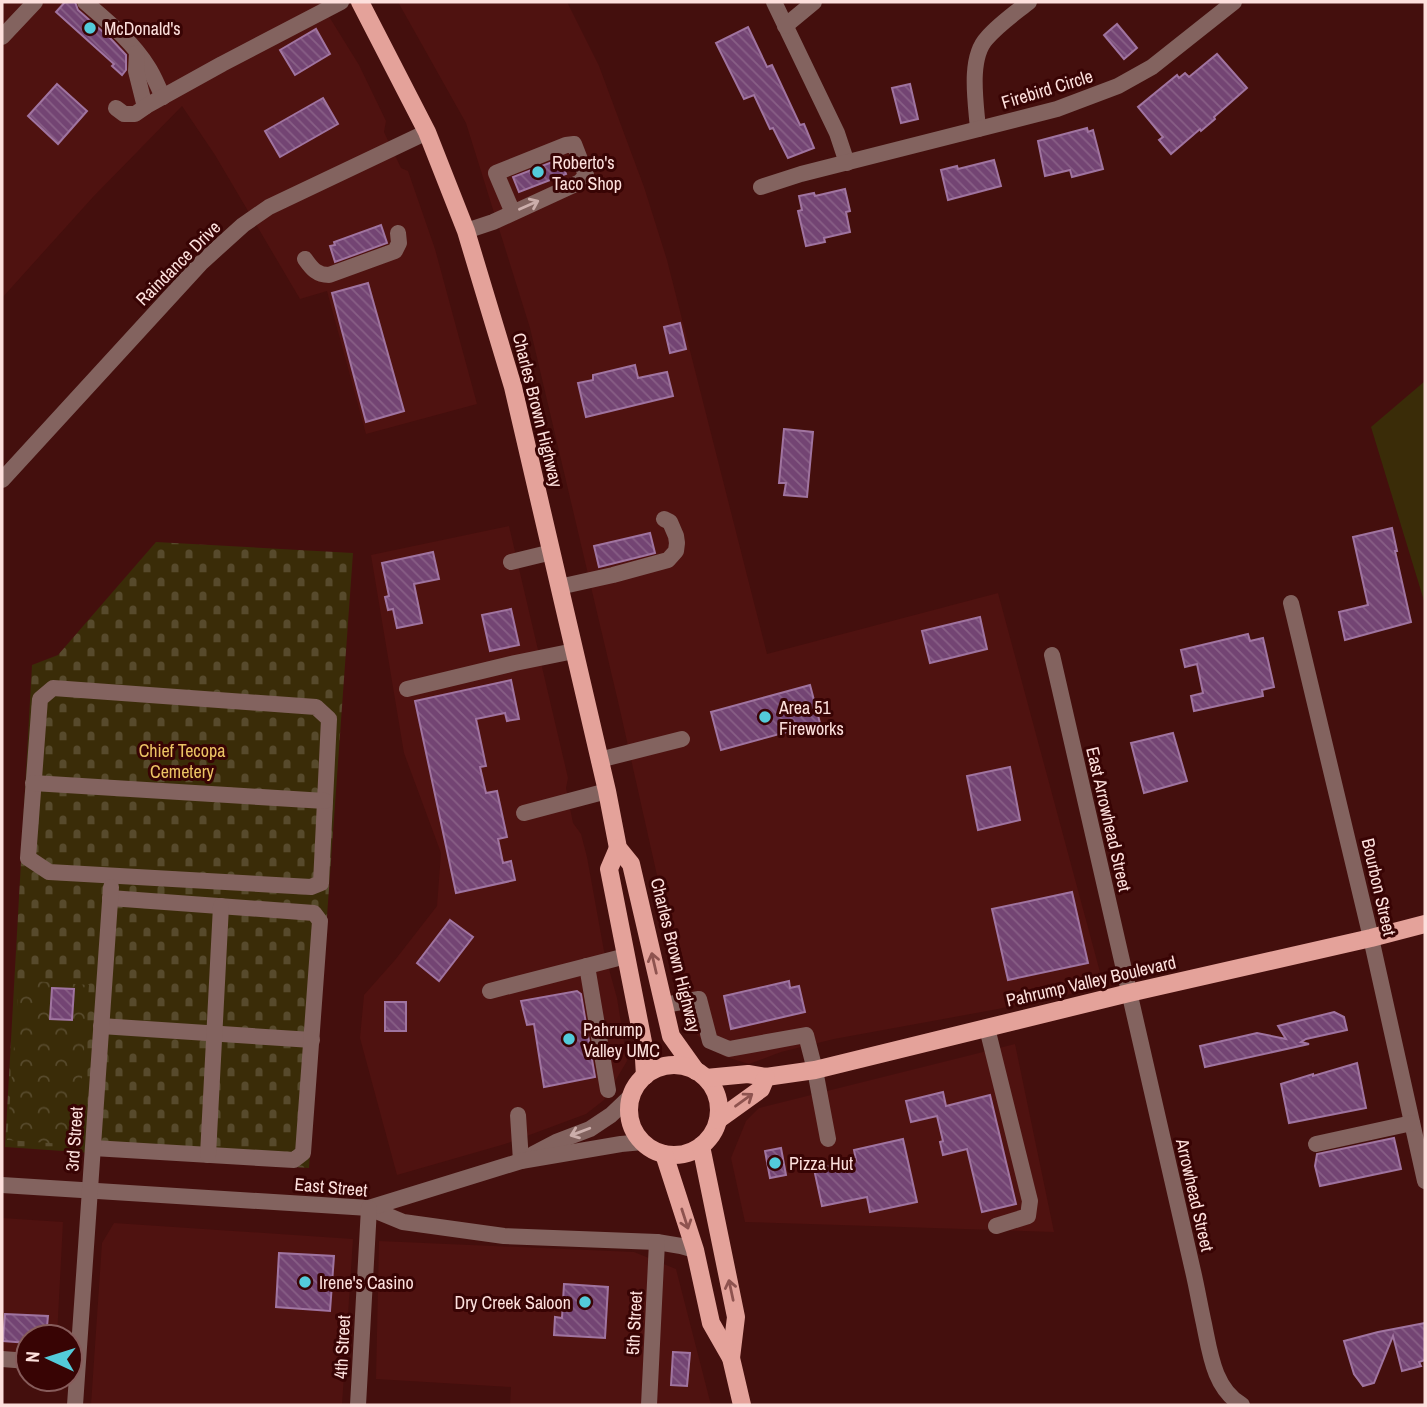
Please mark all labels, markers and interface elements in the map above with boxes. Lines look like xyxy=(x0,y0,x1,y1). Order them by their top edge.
place label: McDonald's xyxy=(104,16,181,41)
marker: McDonald's xyxy=(82,20,98,36)
street label: Firebird Circle xyxy=(998,63,1096,115)
place label: Roberto's Taco Shop xyxy=(552,150,622,196)
marker: Roberto's Taco Shop xyxy=(530,164,546,180)
one-way arrow xyxy=(518,198,539,211)
street label: Raindance Drive xyxy=(130,215,226,311)
street label: Charles Brown Highway xyxy=(507,330,569,490)
place label: Area 51 Fireworks xyxy=(778,695,844,741)
marker: Area 51 Fireworks xyxy=(757,709,773,725)
park label: Chief Tecopa Cemetery xyxy=(139,738,225,784)
street label: East Arrowhead Street xyxy=(1080,744,1138,894)
street label: Bourbon Street xyxy=(1356,836,1402,938)
street label: Charles Brown Highway xyxy=(645,875,707,1035)
street label: Pahrump Valley Boulevard xyxy=(1004,949,1178,1013)
one-way arrow xyxy=(647,952,661,975)
place label: Pahrump Valley UMC xyxy=(583,1017,660,1063)
marker: Pahrump Valley UMC xyxy=(561,1031,577,1047)
one-way arrow xyxy=(734,1093,753,1107)
street label: 3rd Street xyxy=(59,1106,89,1172)
one-way arrow xyxy=(570,1127,591,1140)
street label: Arrowhead Street xyxy=(1170,1135,1220,1254)
place label: Pizza Hut xyxy=(789,1151,853,1176)
marker: Pizza Hut xyxy=(767,1155,783,1171)
street label: East Street xyxy=(294,1171,368,1203)
one-way arrow xyxy=(680,1208,693,1230)
place label: Irene's Casino xyxy=(319,1270,414,1295)
marker: Irene's Casino xyxy=(297,1274,313,1290)
one-way arrow xyxy=(723,1279,737,1302)
place label: Dry Creek Saloon xyxy=(455,1290,571,1315)
street label: 5th Street xyxy=(620,1290,648,1356)
marker: Dry Creek Saloon xyxy=(577,1294,593,1310)
street label: 4th Street xyxy=(328,1314,356,1380)
north arrow xyxy=(14,1323,84,1393)
text: N xyxy=(19,1350,45,1363)

